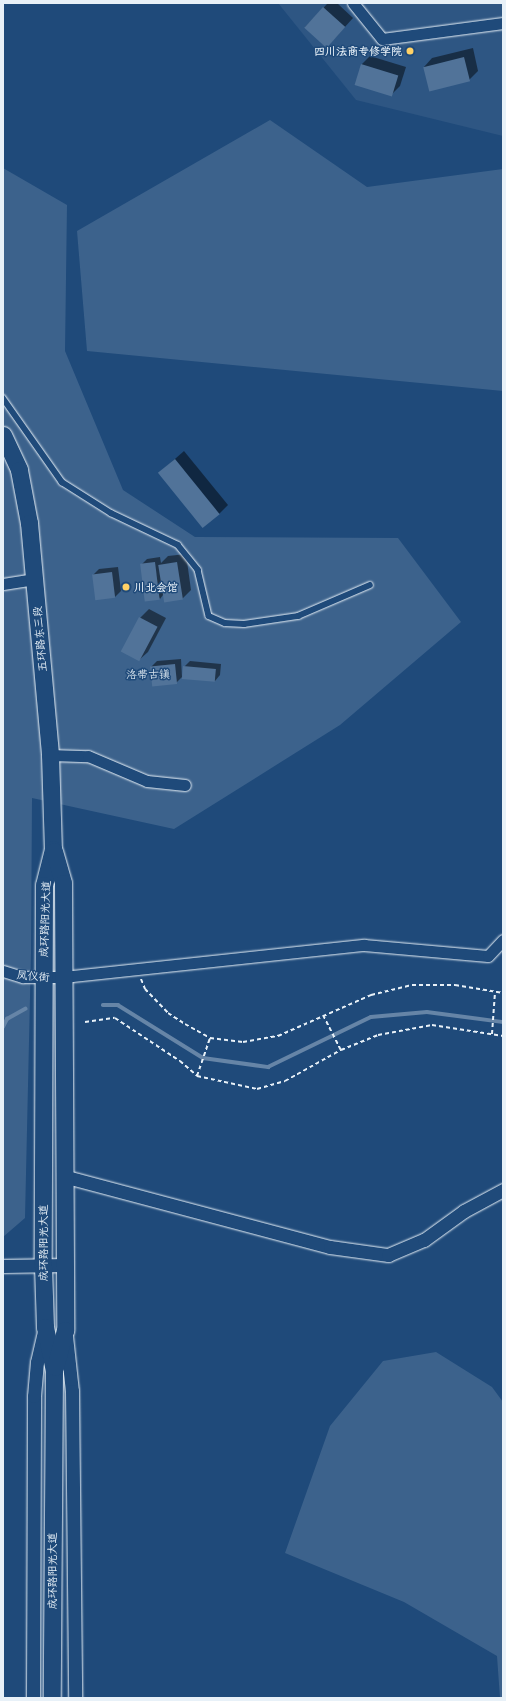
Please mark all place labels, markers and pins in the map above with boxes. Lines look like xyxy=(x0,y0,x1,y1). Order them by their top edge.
place label: 四川法商专修学院 xyxy=(314,44,402,58)
marker: 四川法商专修学院 xyxy=(405,46,415,56)
place label: 川北会馆 xyxy=(134,580,178,594)
marker: 川北会馆 xyxy=(121,582,131,592)

